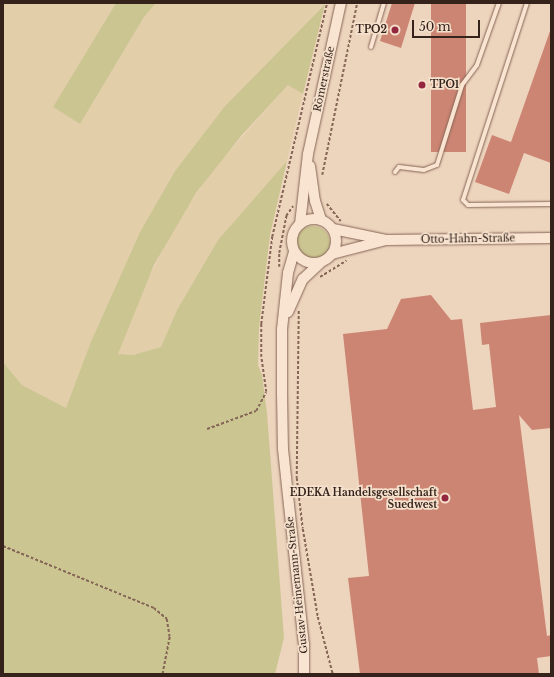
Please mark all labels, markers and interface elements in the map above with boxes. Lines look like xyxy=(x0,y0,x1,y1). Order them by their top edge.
scale bar xyxy=(414,12,482,38)
text: 50 m xyxy=(419,19,451,34)
place label: TPO2 xyxy=(356,24,387,36)
marker: TPO2 xyxy=(390,25,400,35)
street label: Römerstraße xyxy=(311,45,337,113)
place label: TPO1 xyxy=(430,79,459,91)
marker: TPO1 xyxy=(417,80,427,90)
street label: Otto-Hahn-Straße xyxy=(421,232,515,246)
place label: EDEKA Handelsgesellschaft Suedwest xyxy=(289,486,437,510)
marker: EDEKA Handelsgesellschaft Suedwest xyxy=(440,493,450,503)
street label: Gustav-Heinemann-Straße xyxy=(284,516,310,654)

